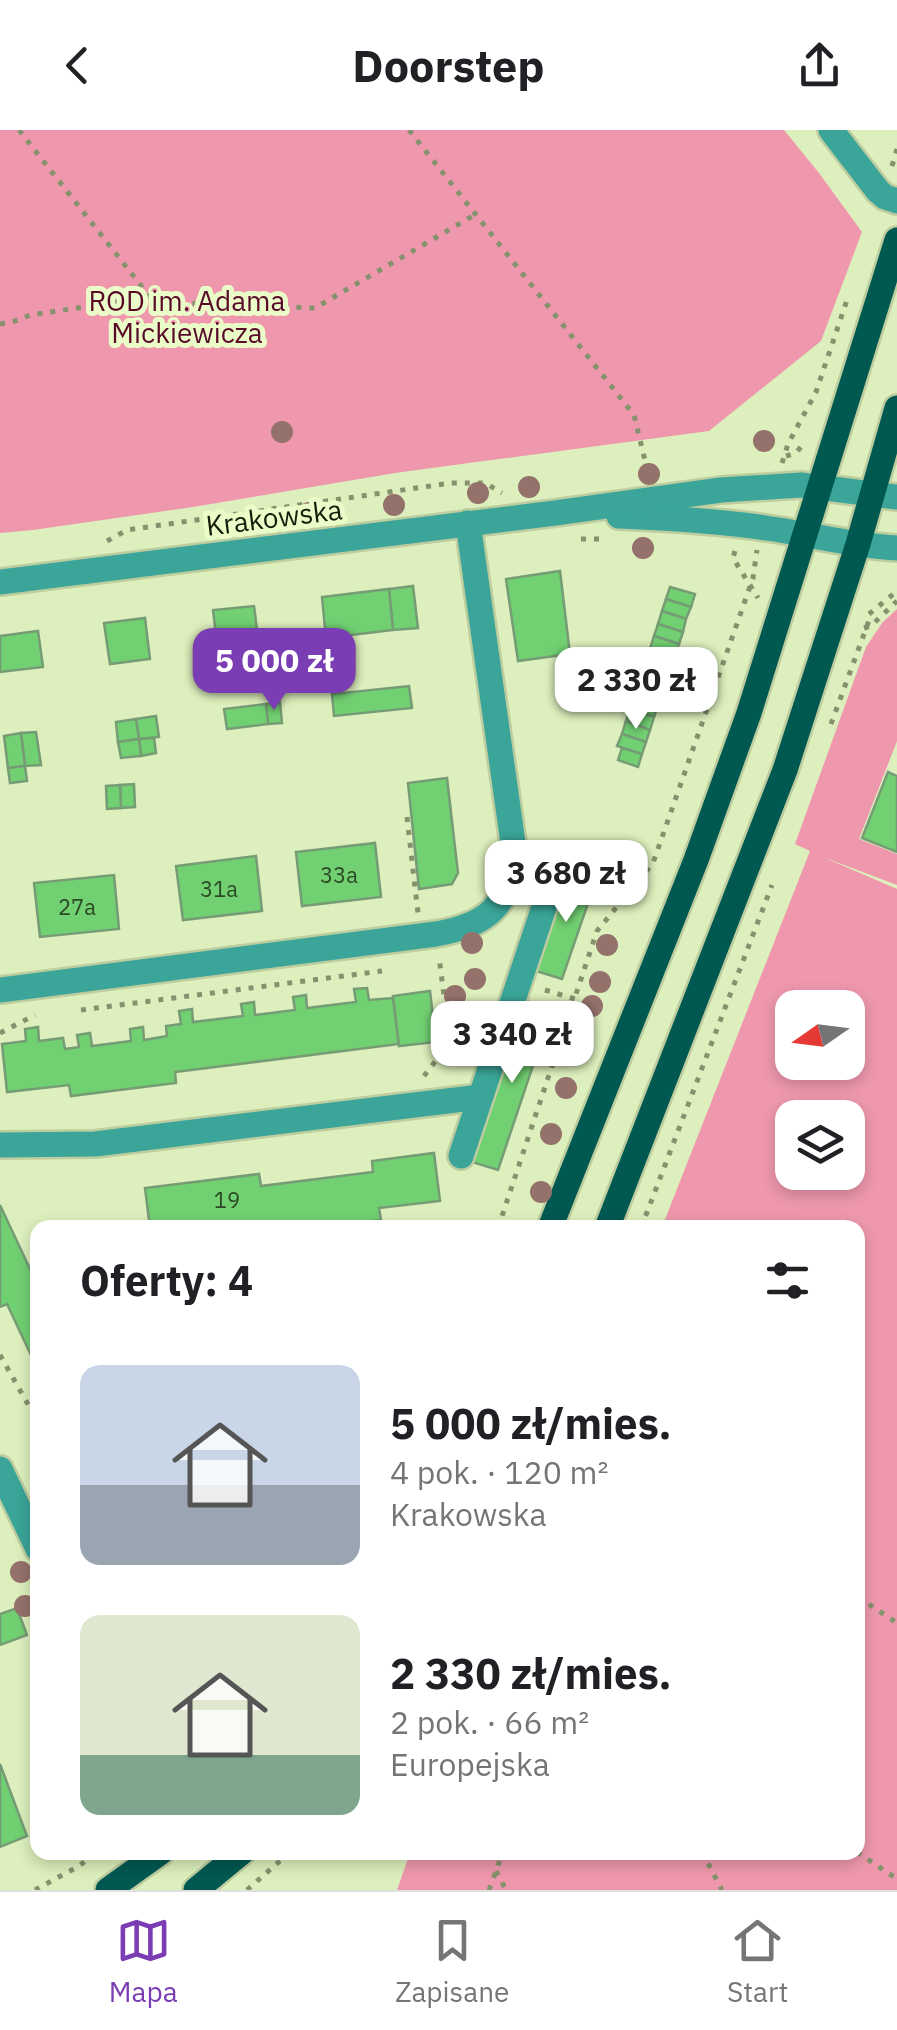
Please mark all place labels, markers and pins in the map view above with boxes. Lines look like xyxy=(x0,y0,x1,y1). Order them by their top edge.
pin: 5 000 zł xyxy=(171,628,377,713)
pin: 2 330 zł xyxy=(533,647,739,732)
pin: 3 680 zł xyxy=(463,840,669,925)
pin: 3 340 zł xyxy=(409,1001,615,1086)

